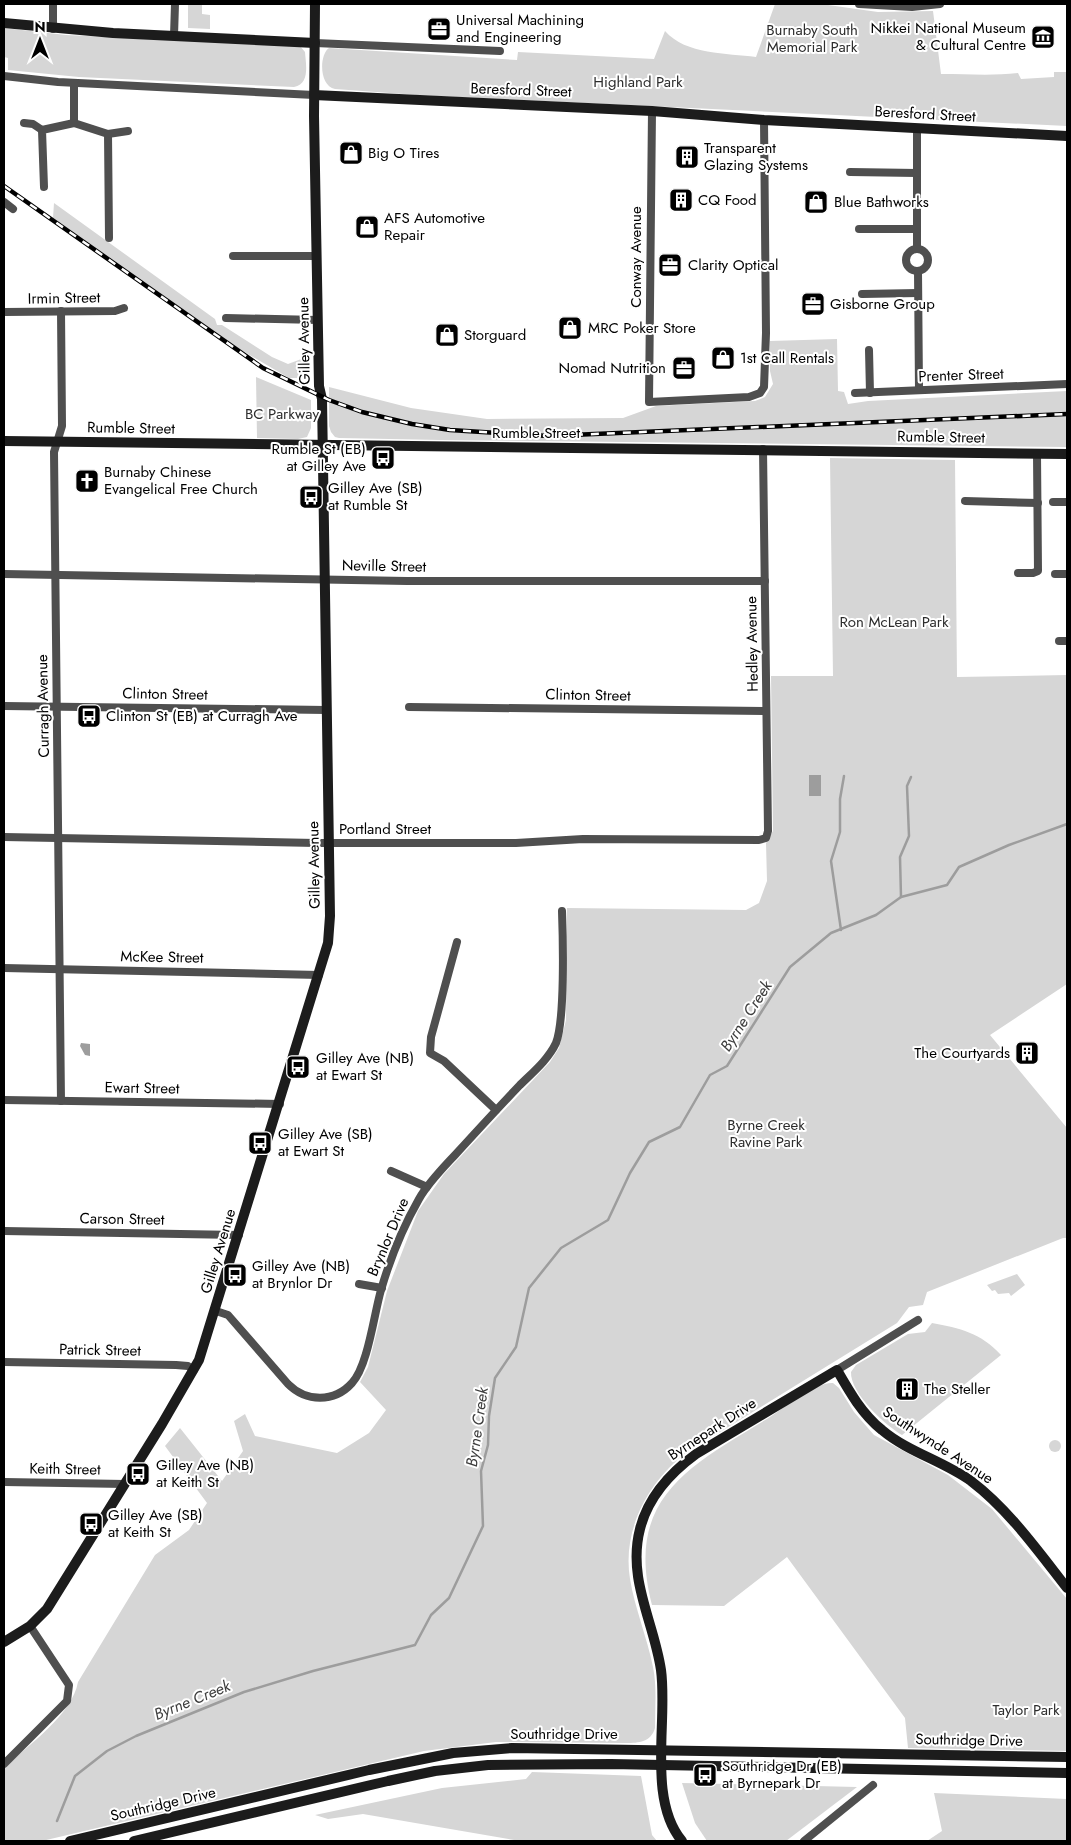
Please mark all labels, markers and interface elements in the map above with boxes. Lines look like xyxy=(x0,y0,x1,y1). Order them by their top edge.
place label: Universal Machining and Engineering xyxy=(456,9,584,48)
north arrow xyxy=(15,15,65,65)
office icon: Universal Machining and Engineering xyxy=(426,16,452,42)
text: N xyxy=(34,17,46,37)
place label: Nikkei National Museum & Cultural Centre xyxy=(870,17,1026,56)
park label: Burnaby South Memorial Park xyxy=(766,19,858,58)
museum icon: Nikkei National Museum & Cultural Centre xyxy=(1030,24,1056,50)
park label: Highland Park xyxy=(593,71,683,93)
street label: Beresford Street xyxy=(470,77,572,103)
street label: Beresford Street xyxy=(874,100,977,128)
place label: Transparent Glazing Systems xyxy=(704,137,808,176)
shop icon: Big O Tires xyxy=(338,140,364,166)
place label: Big O Tires xyxy=(368,142,439,164)
building icon: Transparent Glazing Systems xyxy=(674,144,700,170)
building icon: CQ Food xyxy=(668,187,694,213)
place label: CQ Food xyxy=(698,189,757,211)
shop icon: Blue Bathworks xyxy=(803,189,829,215)
place label: Blue Bathworks xyxy=(834,191,929,213)
street label: Conway Avenue xyxy=(625,206,647,308)
place label: AFS Automotive Repair xyxy=(384,207,485,246)
shop icon: AFS Automotive Repair xyxy=(354,214,380,240)
office icon: Clarity Optical xyxy=(657,252,683,278)
place label: Clarity Optical xyxy=(688,254,778,276)
street label: Irmin Street xyxy=(28,286,101,310)
office icon: Gisborne Group xyxy=(800,291,826,317)
place label: Gisborne Group xyxy=(830,293,935,315)
street label: Gilley Avenue xyxy=(292,297,316,385)
shop icon: MRC Poker Store xyxy=(557,315,583,341)
place label: MRC Poker Store xyxy=(588,317,696,339)
shop icon: Storguard xyxy=(434,322,460,348)
place label: Storguard xyxy=(464,324,526,346)
shop icon: 1st Call Rentals xyxy=(710,345,736,371)
place label: 1st Call Rentals xyxy=(740,347,834,369)
office icon: Nomad Nutrition xyxy=(671,355,697,381)
place label: Nomad Nutrition xyxy=(559,357,666,379)
street label: Prenter Street xyxy=(918,363,1004,387)
park label: BC Parkway xyxy=(245,403,319,425)
street label: Rumble Street xyxy=(87,416,176,440)
street label: Rumble Street xyxy=(492,422,580,444)
street label: Rumble Street xyxy=(897,425,986,449)
place label: Rumble St (EB) at Gilley Ave xyxy=(272,438,366,477)
bus stop icon: Rumble St (EB) at Gilley Ave xyxy=(370,445,396,471)
place label: Burnaby Chinese Evangelical Free Church xyxy=(104,461,258,500)
church icon: Burnaby Chinese Evangelical Free Church xyxy=(74,468,100,494)
place label: Gilley Ave (SB) at Rumble St xyxy=(328,477,423,516)
bus stop icon: Gilley Ave (SB) at Rumble St xyxy=(298,484,324,510)
street label: Neville Street xyxy=(342,554,427,578)
street label: Hedley Avenue xyxy=(740,596,764,692)
park label: Ron McLean Park xyxy=(839,611,949,633)
street label: Curragh Avenue xyxy=(31,654,55,758)
street label: Clinton Street xyxy=(122,682,208,706)
street label: Clinton Street xyxy=(545,683,631,707)
bus stop icon: Clinton St (EB) at Curragh Ave xyxy=(76,703,102,729)
place label: Clinton St (EB) at Curragh Ave xyxy=(106,705,298,727)
street label: Portland Street xyxy=(339,818,431,840)
street label: Gilley Avenue xyxy=(302,821,326,909)
street label: McKee Street xyxy=(120,945,204,969)
water label: Byrne Creek xyxy=(714,975,778,1056)
building icon: The Courtyards xyxy=(1014,1040,1040,1066)
place label: The Courtyards xyxy=(914,1042,1010,1064)
place label: Gilley Ave (NB) at Ewart St xyxy=(316,1047,414,1086)
bus stop icon: Gilley Ave (NB) at Ewart St xyxy=(285,1054,311,1080)
street label: Ewart Street xyxy=(104,1076,180,1100)
park label: Byrne Creek Ravine Park xyxy=(727,1114,805,1153)
place label: Gilley Ave (SB) at Ewart St xyxy=(278,1123,373,1162)
bus stop icon: Gilley Ave (SB) at Ewart St xyxy=(247,1130,273,1156)
street label: Brynlor Drive xyxy=(362,1194,414,1280)
street label: Gilley Avenue xyxy=(195,1206,241,1296)
street label: Carson Street xyxy=(79,1207,165,1231)
place label: Gilley Ave (NB) at Brynlor Dr xyxy=(252,1255,350,1294)
bus stop icon: Gilley Ave (NB) at Brynlor Dr xyxy=(222,1262,248,1288)
street label: Patrick Street xyxy=(59,1338,141,1362)
building icon: The Steller xyxy=(894,1376,920,1402)
place label: The Steller xyxy=(924,1378,991,1400)
water label: Byrne Creek xyxy=(460,1384,494,1468)
street label: Byrnepark Drive xyxy=(664,1392,761,1466)
street label: Southwynde Avenue xyxy=(878,1401,998,1489)
place label: Gilley Ave (NB) at Keith St xyxy=(156,1454,254,1493)
street label: Keith Street xyxy=(29,1457,101,1481)
bus stop icon: Gilley Ave (NB) at Keith St xyxy=(125,1461,151,1487)
place label: Gilley Ave (SB) at Keith St xyxy=(108,1504,203,1543)
bus stop icon: Gilley Ave (SB) at Keith St xyxy=(78,1511,104,1537)
water label: Byrne Creek xyxy=(150,1674,235,1726)
park label: Taylor Park xyxy=(992,1699,1060,1721)
street label: Southridge Drive xyxy=(510,1723,618,1745)
street label: Southridge Drive xyxy=(915,1728,1023,1752)
place label: Southridge Dr (EB) at Byrnepark Dr xyxy=(722,1755,842,1794)
bus stop icon: Southridge Dr (EB) at Byrnepark Dr xyxy=(692,1762,718,1788)
street label: Southridge Drive xyxy=(108,1781,218,1827)

